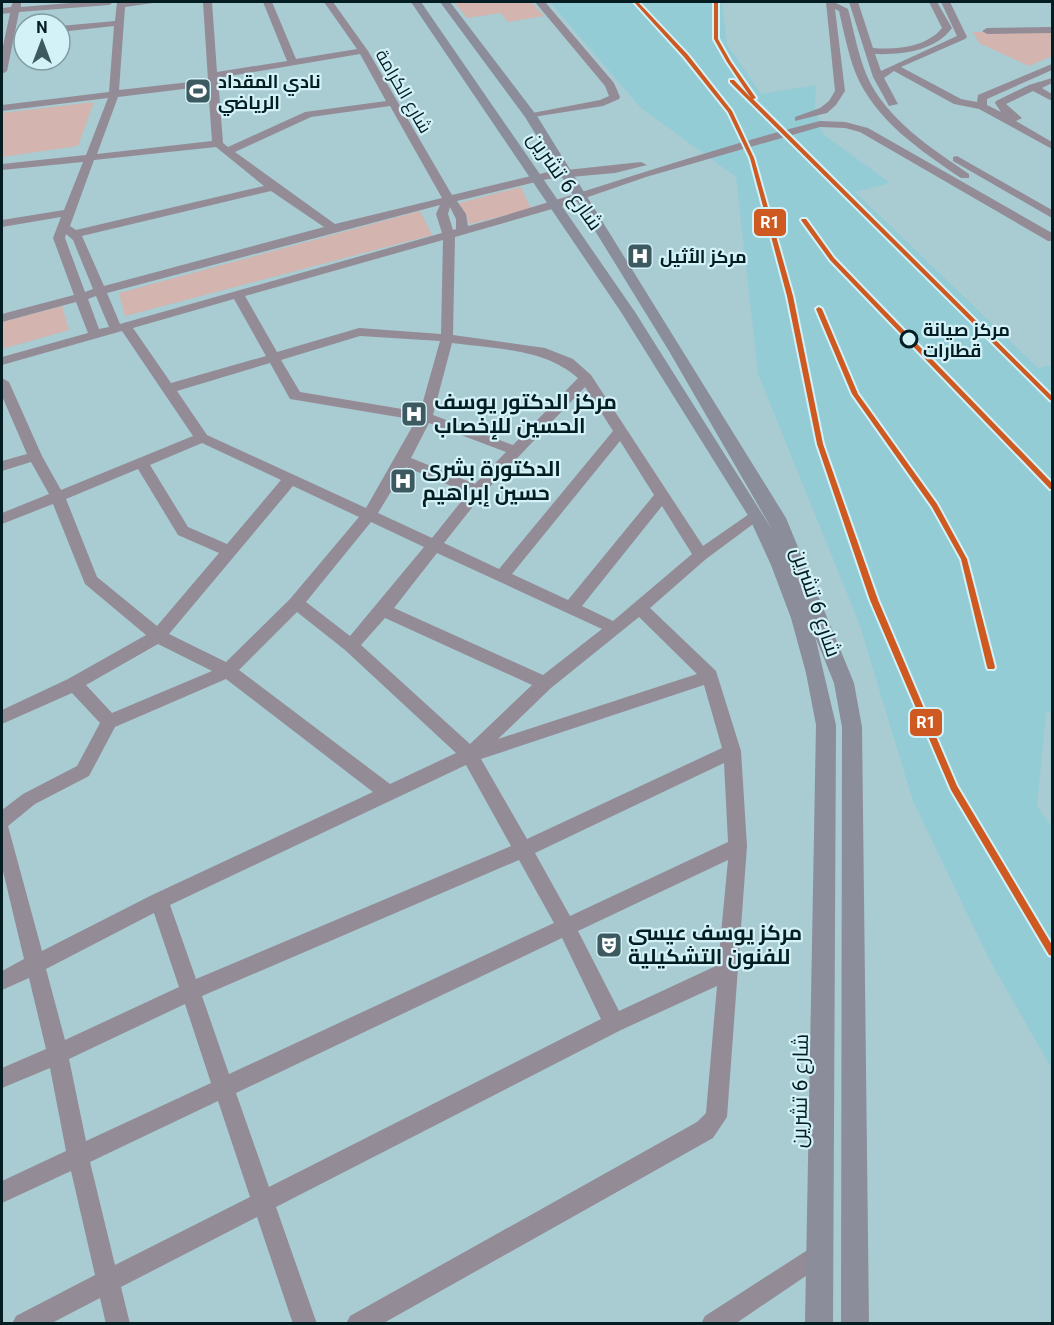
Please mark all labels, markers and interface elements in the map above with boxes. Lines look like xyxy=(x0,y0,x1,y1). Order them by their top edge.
north arrow xyxy=(12,12,72,72)
text: N xyxy=(36,18,48,37)
street label: شارع الكرامة xyxy=(370,45,436,138)
place label: نادي المقداد الرياضي xyxy=(218,71,321,117)
sports icon: نادي المقداد الرياضي xyxy=(183,76,213,106)
street label: شارع 6 تشرين xyxy=(521,127,608,236)
line badge: R1 xyxy=(753,208,787,237)
text: R1 xyxy=(760,213,780,232)
hospital icon: مركز الأثيل xyxy=(625,241,655,271)
place label: مركز الأثيل xyxy=(660,246,747,268)
place label: مركز صيانة قطارات xyxy=(923,319,1010,361)
marker: مركز صيانة قطارات xyxy=(900,330,918,348)
place label: مركز الدكتور يوسف الحسين للإخصاب xyxy=(434,390,617,440)
hospital icon: مركز الدكتور يوسف الحسين للإخصاب xyxy=(399,399,429,429)
place label: الدكتورة بشرى حسين إبراهيم xyxy=(422,457,561,507)
hospital icon: الدكتورة بشرى حسين إبراهيم xyxy=(388,466,418,496)
street label: شارع 6 تشرين xyxy=(784,544,846,661)
line badge: R1 xyxy=(909,708,943,737)
text: R1 xyxy=(916,713,936,732)
place label: مركز يوسف عيسى للفنون التشكيلية xyxy=(628,921,802,970)
theatre icon: مركز يوسف عيسى للفنون التشكيلية xyxy=(594,930,624,960)
street label: شارع 6 تشرين xyxy=(787,1034,815,1148)

